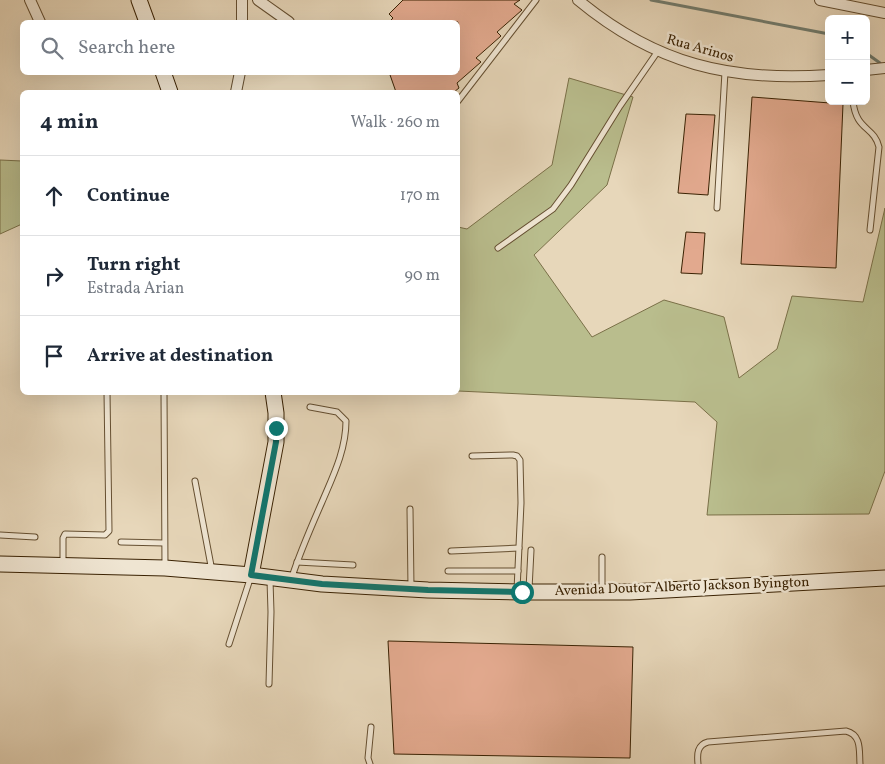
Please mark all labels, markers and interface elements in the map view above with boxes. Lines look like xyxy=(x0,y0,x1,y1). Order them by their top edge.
map controls xyxy=(825,15,870,105)
button: + xyxy=(825,15,870,60)
search box xyxy=(20,20,460,75)
street label: Rua Arinos xyxy=(664,30,736,68)
icon: search xyxy=(38,34,66,62)
text: Search here xyxy=(78,35,175,61)
button: − xyxy=(825,60,870,105)
text: 4 min xyxy=(40,108,99,137)
text: Walk · 260 m xyxy=(350,112,440,134)
icon: ahead xyxy=(40,182,68,210)
text: Continue xyxy=(87,183,170,209)
text: 170 m xyxy=(400,185,440,207)
text: Turn right xyxy=(87,252,180,278)
icon: right xyxy=(40,262,68,290)
text: 90 m xyxy=(404,265,440,287)
text: Estrada Arian xyxy=(87,278,184,300)
icon: arrive xyxy=(40,342,68,370)
text: Arrive at destination xyxy=(87,343,273,369)
route end xyxy=(265,417,288,440)
street label: Avenida Doutor Alberto Jackson Byington xyxy=(554,573,810,601)
route start xyxy=(511,581,534,604)

